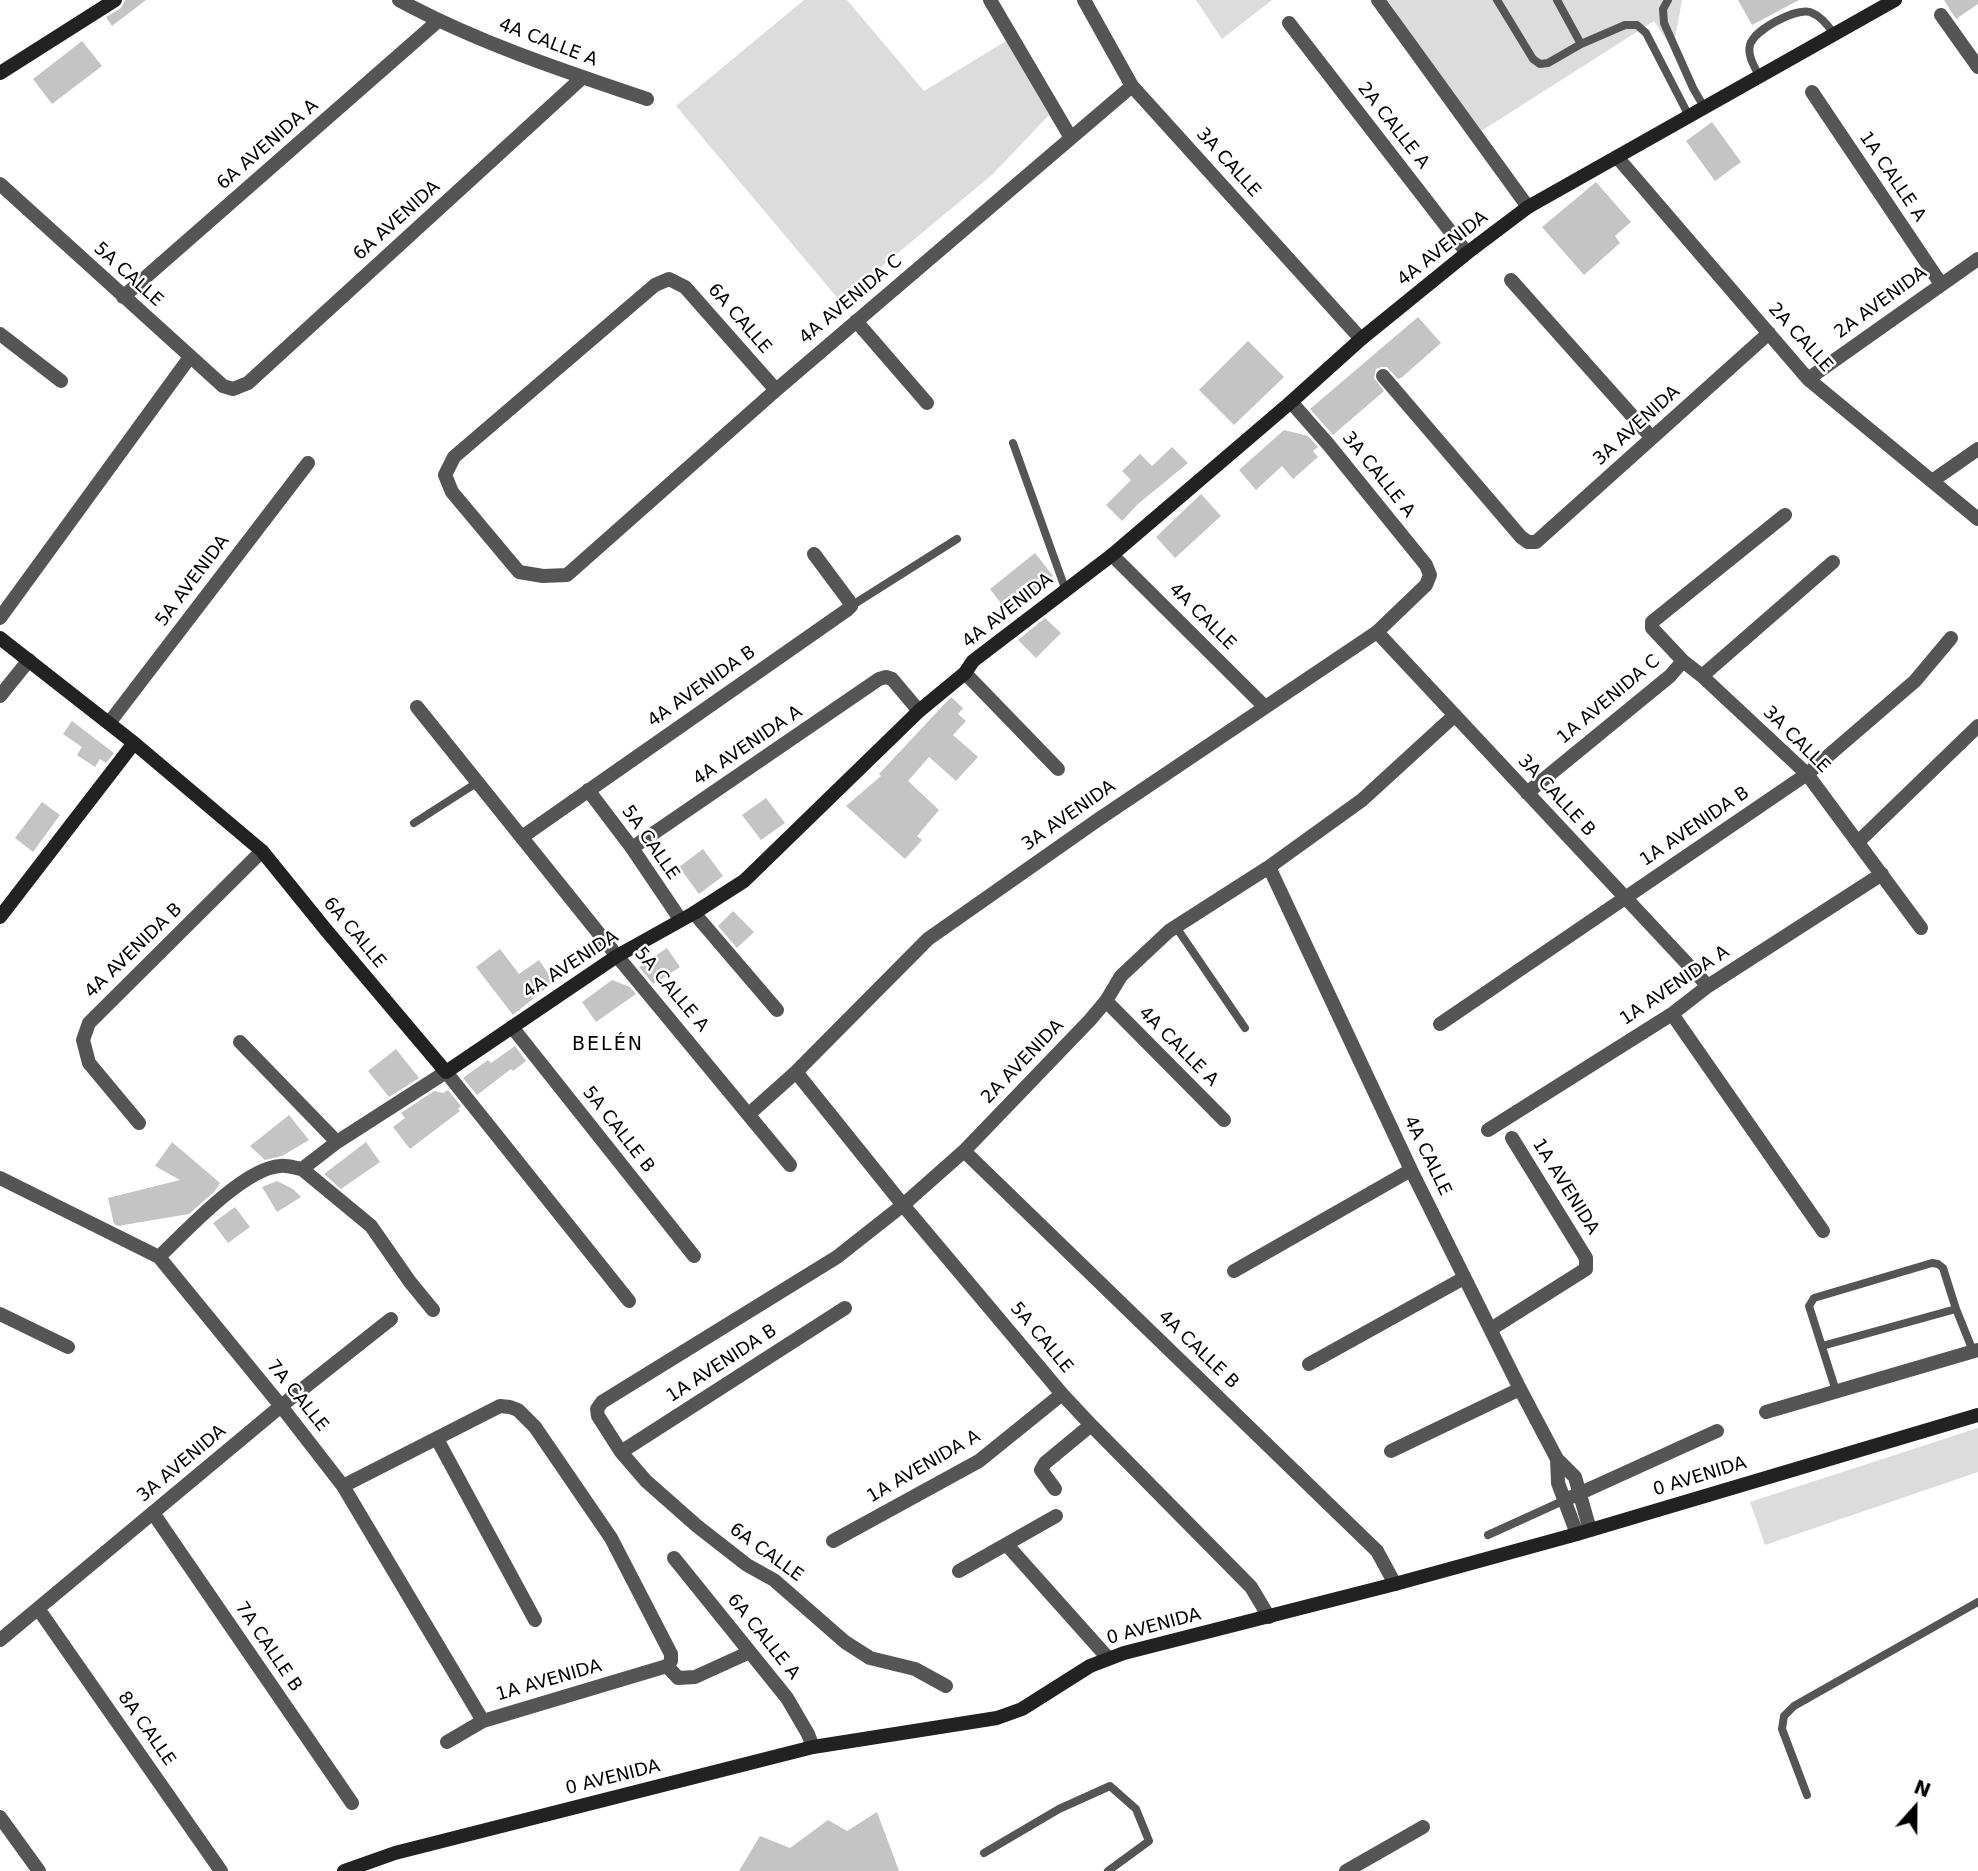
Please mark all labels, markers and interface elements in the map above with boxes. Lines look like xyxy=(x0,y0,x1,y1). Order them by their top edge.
street label: 4A CALLE A xyxy=(496,14,600,72)
street label: 2A CALLE A xyxy=(1353,78,1433,174)
street label: 6A AVENIDA A xyxy=(213,95,323,195)
street label: 3A CALLE xyxy=(1191,124,1265,202)
street label: 1A CALLE A xyxy=(1854,128,1930,226)
street label: 6A AVENIDA xyxy=(349,177,445,265)
street label: 4A AVENIDA xyxy=(1393,207,1493,291)
street label: 5A CALLE xyxy=(89,238,167,312)
street label: 4A AVENIDA C xyxy=(795,251,907,349)
street label: 2A AVENIDA xyxy=(1831,262,1931,344)
street label: 6A CALLE xyxy=(703,280,775,358)
street label: 2A CALLE xyxy=(1763,299,1837,377)
street label: 3A AVENIDA xyxy=(1589,382,1685,470)
street label: 3A CALLE A xyxy=(1337,428,1419,522)
street label: 5A AVENIDA xyxy=(152,531,234,631)
street label: 4A AVENIDA xyxy=(958,569,1058,653)
street label: 4A CALLE xyxy=(1164,579,1240,655)
street label: 4A AVENIDA B xyxy=(644,642,760,732)
street label: 1A AVENIDA C xyxy=(1553,651,1665,749)
street label: 4A AVENIDA A xyxy=(689,702,807,790)
street label: 3A CALLE xyxy=(1758,702,1834,778)
street label: 3A CALLE B xyxy=(1513,751,1599,841)
street label: 3A AVENIDA xyxy=(1018,776,1120,856)
street label: 1A AVENIDA B xyxy=(1636,783,1754,871)
street label: 5A CALLE xyxy=(617,802,683,884)
street label: 6A CALLE xyxy=(318,893,390,973)
street label: 4A AVENIDA B xyxy=(81,899,187,1003)
street label: 4A AVENIDA xyxy=(519,926,623,1004)
street label: 1A AVENIDA A xyxy=(1616,942,1734,1030)
street label: 5A CALLE A xyxy=(629,943,713,1037)
street label: 4A CALLE A xyxy=(1134,1003,1222,1091)
street label: 2A AVENIDA xyxy=(977,1015,1069,1109)
district label: BELÉN xyxy=(573,1034,643,1056)
street label: 5A CALLE B xyxy=(578,1082,658,1178)
street label: 4A CALLE xyxy=(1398,1113,1456,1199)
street label: 1A AVENIDA xyxy=(1527,1135,1603,1239)
street label: 5A CALLE xyxy=(1005,1298,1077,1378)
street label: 4A CALLE B xyxy=(1153,1306,1243,1394)
street label: 1A AVENIDA B xyxy=(663,1320,781,1408)
street label: 7A CALLE xyxy=(262,1356,332,1436)
street label: 3A AVENIDA xyxy=(133,1421,231,1507)
street label: 1A AVENIDA A xyxy=(864,1426,984,1508)
street label: 0 AVENIDA xyxy=(1651,1453,1749,1501)
street label: 6A CALLE xyxy=(725,1519,807,1587)
street label: 6A CALLE A xyxy=(722,1590,804,1684)
street label: 7A CALLE B xyxy=(230,1598,306,1696)
street label: 0 AVENIDA xyxy=(1105,1604,1203,1650)
street label: 1A AVENIDA xyxy=(494,1656,604,1706)
street label: 8A CALLE xyxy=(113,1688,179,1770)
street label: 0 AVENIDA xyxy=(563,1756,663,1800)
north arrow xyxy=(1880,1773,1950,1843)
text: N xyxy=(1911,1775,1934,1802)

